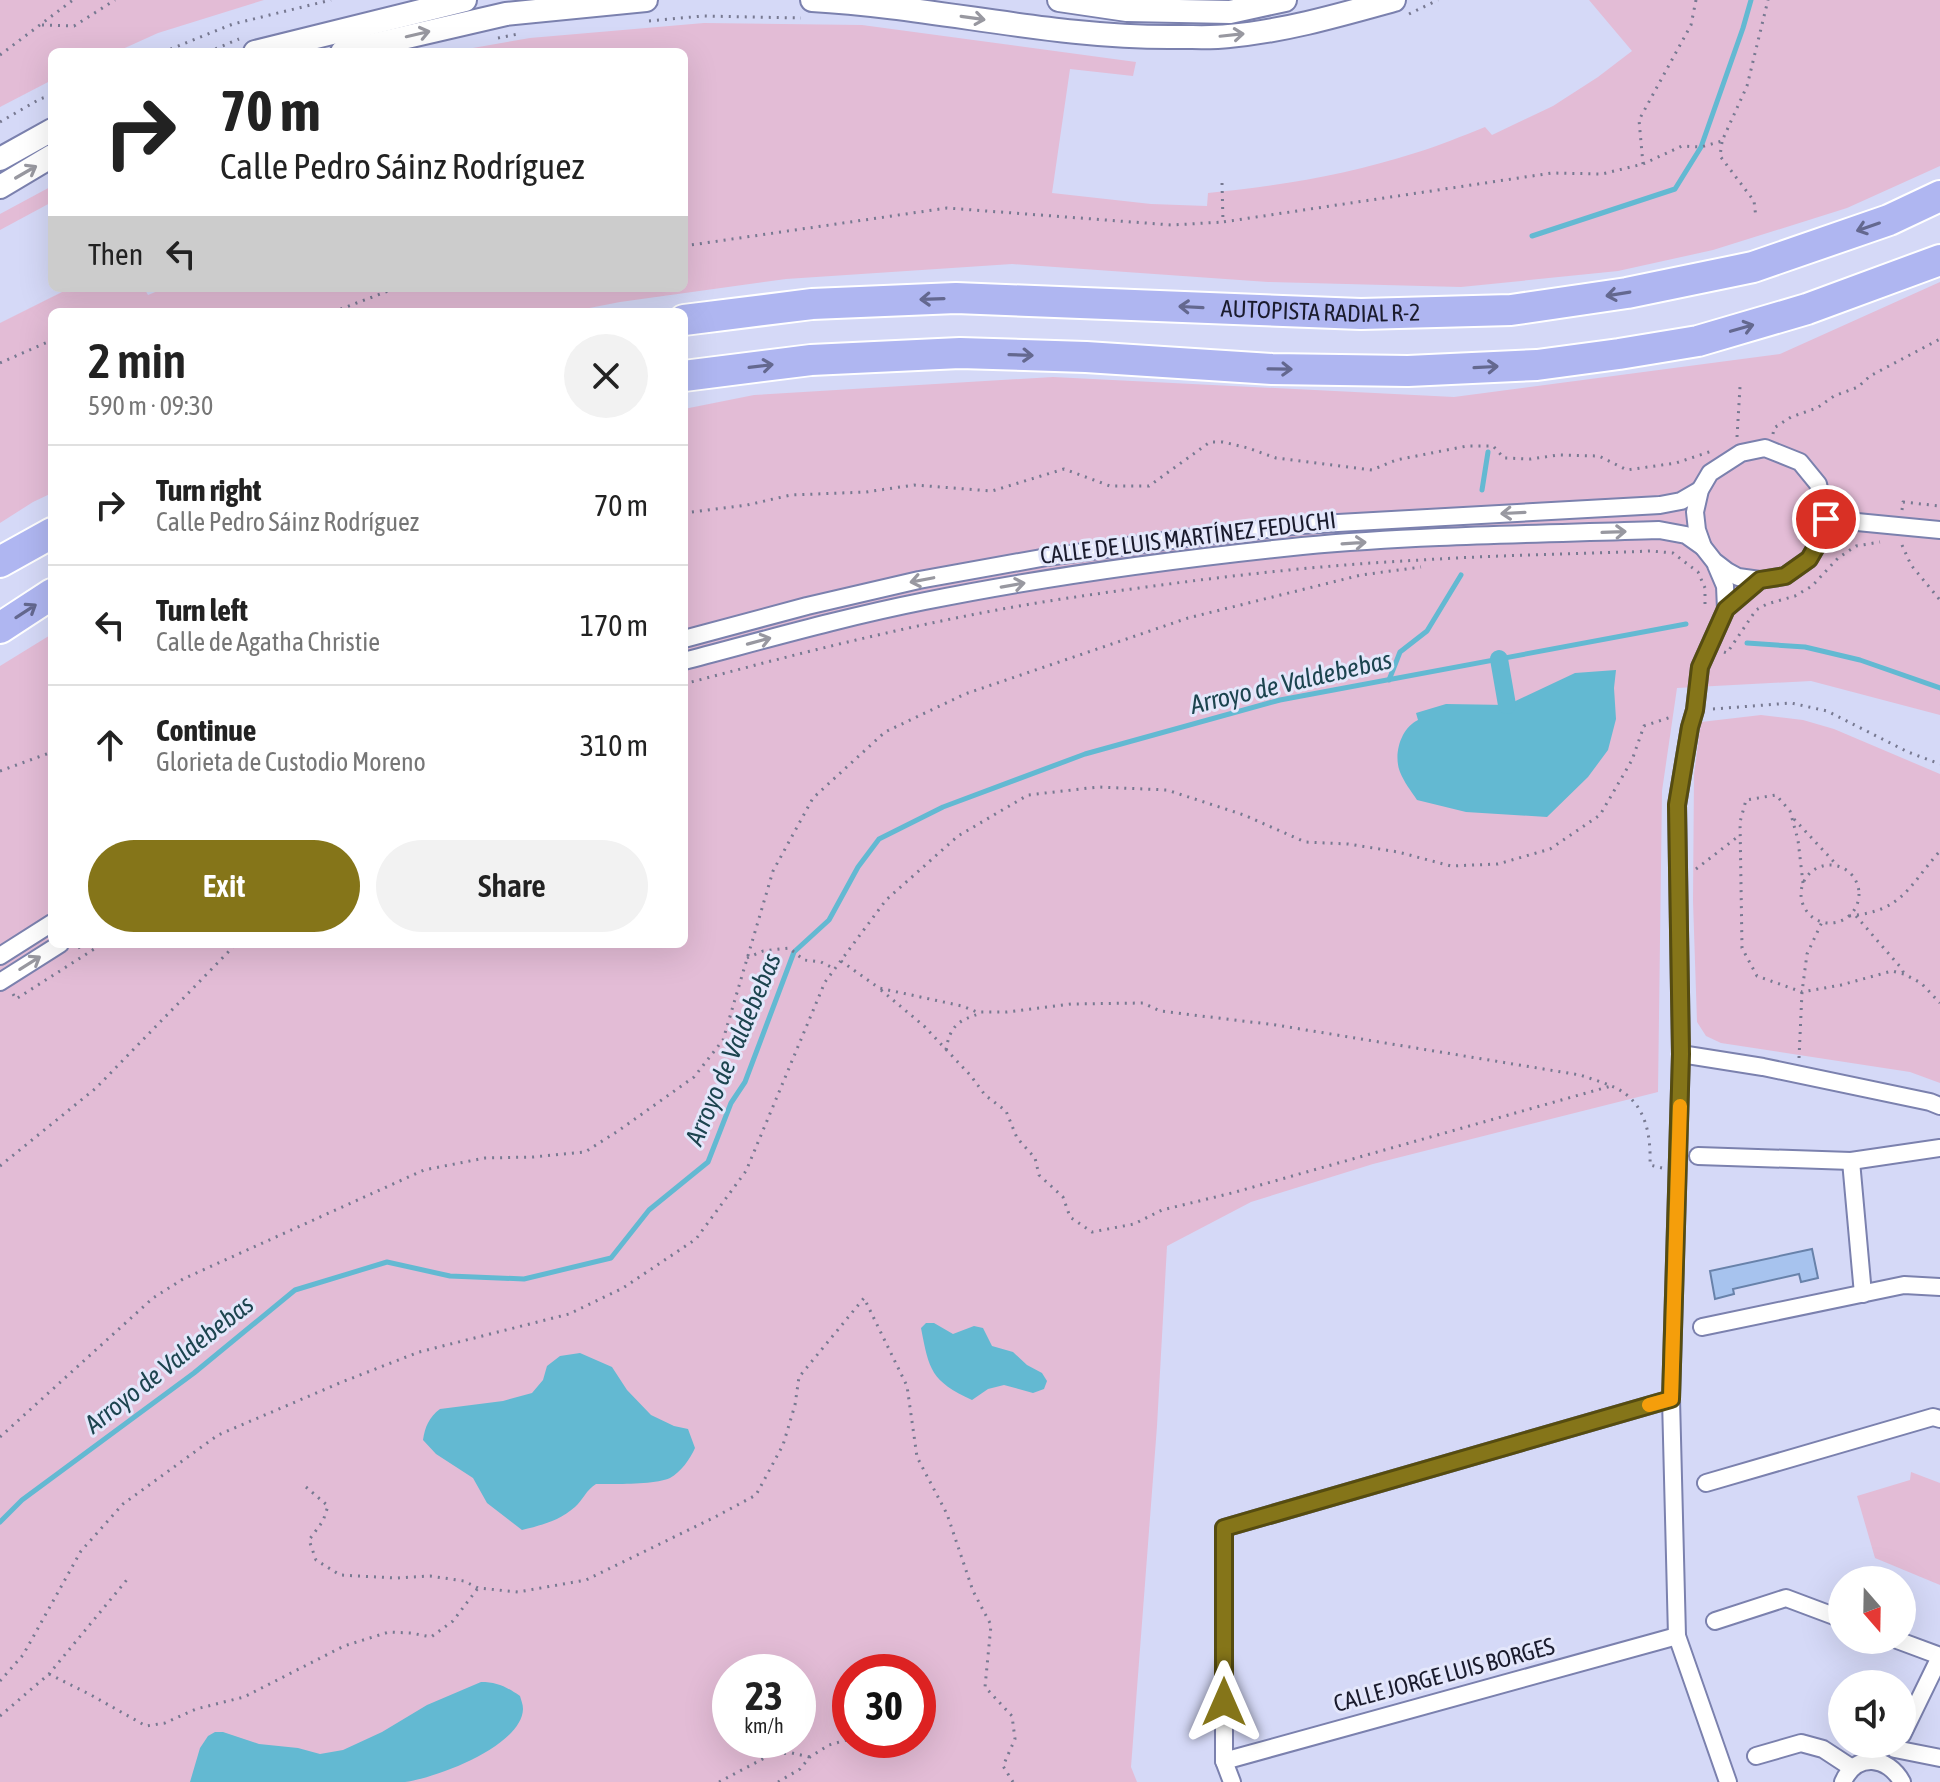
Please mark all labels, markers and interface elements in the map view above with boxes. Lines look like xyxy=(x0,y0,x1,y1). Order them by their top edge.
one-way arrow xyxy=(960,11,985,26)
one-way arrow xyxy=(404,26,430,41)
one-way arrow xyxy=(1218,28,1245,43)
text: 70 m xyxy=(220,79,321,143)
icon: right xyxy=(88,80,192,184)
text: Calle Pedro Sáinz Rodríguez xyxy=(220,145,584,187)
one-way arrow xyxy=(14,164,37,180)
one-way arrow xyxy=(1856,220,1881,235)
icon: left xyxy=(159,232,203,276)
text: Then xyxy=(88,237,143,271)
one-way arrow xyxy=(1606,288,1631,303)
one-way arrow xyxy=(919,292,946,307)
street label: AUTOPISTA RADIAL R-2 xyxy=(1220,294,1421,327)
one-way arrow xyxy=(1178,299,1205,314)
one-way arrow xyxy=(1729,320,1755,335)
text: 2 min xyxy=(88,333,186,388)
button: close xyxy=(564,334,648,418)
one-way arrow xyxy=(1007,348,1034,363)
one-way arrow xyxy=(747,359,774,374)
one-way arrow xyxy=(1472,359,1499,374)
one-way arrow xyxy=(1266,361,1293,376)
text: 590 m · 09:30 xyxy=(88,391,213,421)
text: Turn right xyxy=(156,473,262,507)
icon: right xyxy=(88,483,132,527)
pin xyxy=(1792,485,1860,553)
text: 70 m xyxy=(594,488,648,522)
icon: arrive xyxy=(1804,497,1848,541)
one-way arrow xyxy=(1500,505,1527,520)
street label: CALLE DE LUIS MARTÍNEZ FEDUCHI xyxy=(1038,506,1337,569)
text: Calle Pedro Sáinz Rodríguez xyxy=(156,507,419,537)
one-way arrow xyxy=(1600,524,1627,539)
one-way arrow xyxy=(1340,535,1367,550)
one-way arrow xyxy=(910,573,935,588)
one-way arrow xyxy=(1000,576,1025,591)
text: Turn left xyxy=(156,593,248,627)
one-way arrow xyxy=(14,602,37,618)
icon: left xyxy=(88,603,132,647)
text: 170 m xyxy=(580,608,648,642)
text: Calle de Agatha Christie xyxy=(156,627,380,657)
one-way arrow xyxy=(746,632,772,647)
water label: Arroyo de Valdebebas xyxy=(1186,644,1395,720)
text: Continue xyxy=(156,713,256,747)
icon: ahead xyxy=(88,723,132,767)
text: 310 m xyxy=(580,728,648,762)
text: Glorieta de Custodio Moreno xyxy=(156,747,426,777)
button: Exit xyxy=(88,840,360,932)
button: Share xyxy=(376,840,648,932)
water label: Arroyo de Valdebebas xyxy=(679,949,787,1150)
one-way arrow xyxy=(18,954,41,970)
water label: Arroyo de Valdebebas xyxy=(78,1289,259,1440)
north arrow xyxy=(1828,1566,1916,1654)
map controls xyxy=(1828,1566,1916,1758)
street label: CALLE JORGE LUIS BORGES xyxy=(1331,1632,1557,1717)
speed limit sign: 30 xyxy=(832,1654,936,1758)
position arrow xyxy=(1182,1660,1266,1744)
button: sound xyxy=(1828,1670,1916,1758)
text: 23 xyxy=(745,1673,783,1718)
text: km/h xyxy=(744,1714,784,1737)

